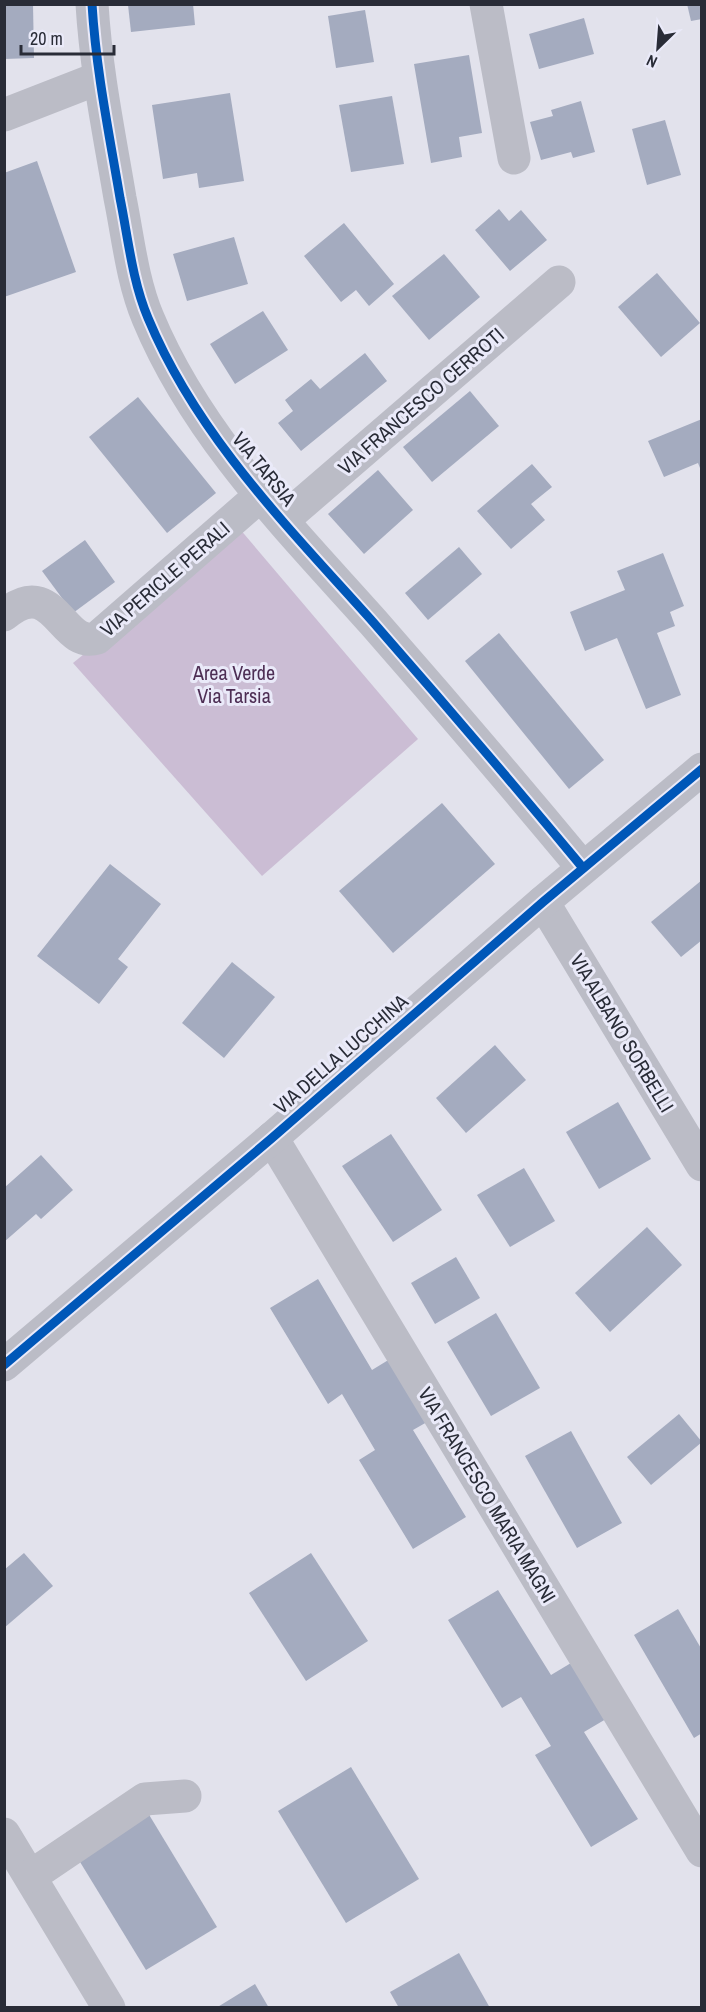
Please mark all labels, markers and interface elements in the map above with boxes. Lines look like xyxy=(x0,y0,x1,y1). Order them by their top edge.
scale bar xyxy=(21,18,114,56)
north arrow xyxy=(628,18,688,78)
text: 20 m xyxy=(30,26,63,51)
text: N xyxy=(643,50,661,74)
street label: VIA FRANCESCO CERROTI xyxy=(332,321,509,480)
street label: VIA TARSIA xyxy=(226,426,303,511)
street label: VIA PERICLE PERALI xyxy=(94,515,235,642)
park label: Area Verde Via Tarsia xyxy=(192,659,275,709)
street label: VIA ALBANO SORBELLI xyxy=(564,948,680,1117)
street label: VIA DELLA LUCCHINA xyxy=(268,988,414,1119)
street label: VIA FRANCESCO MARIA MAGNI xyxy=(412,1382,563,1608)

